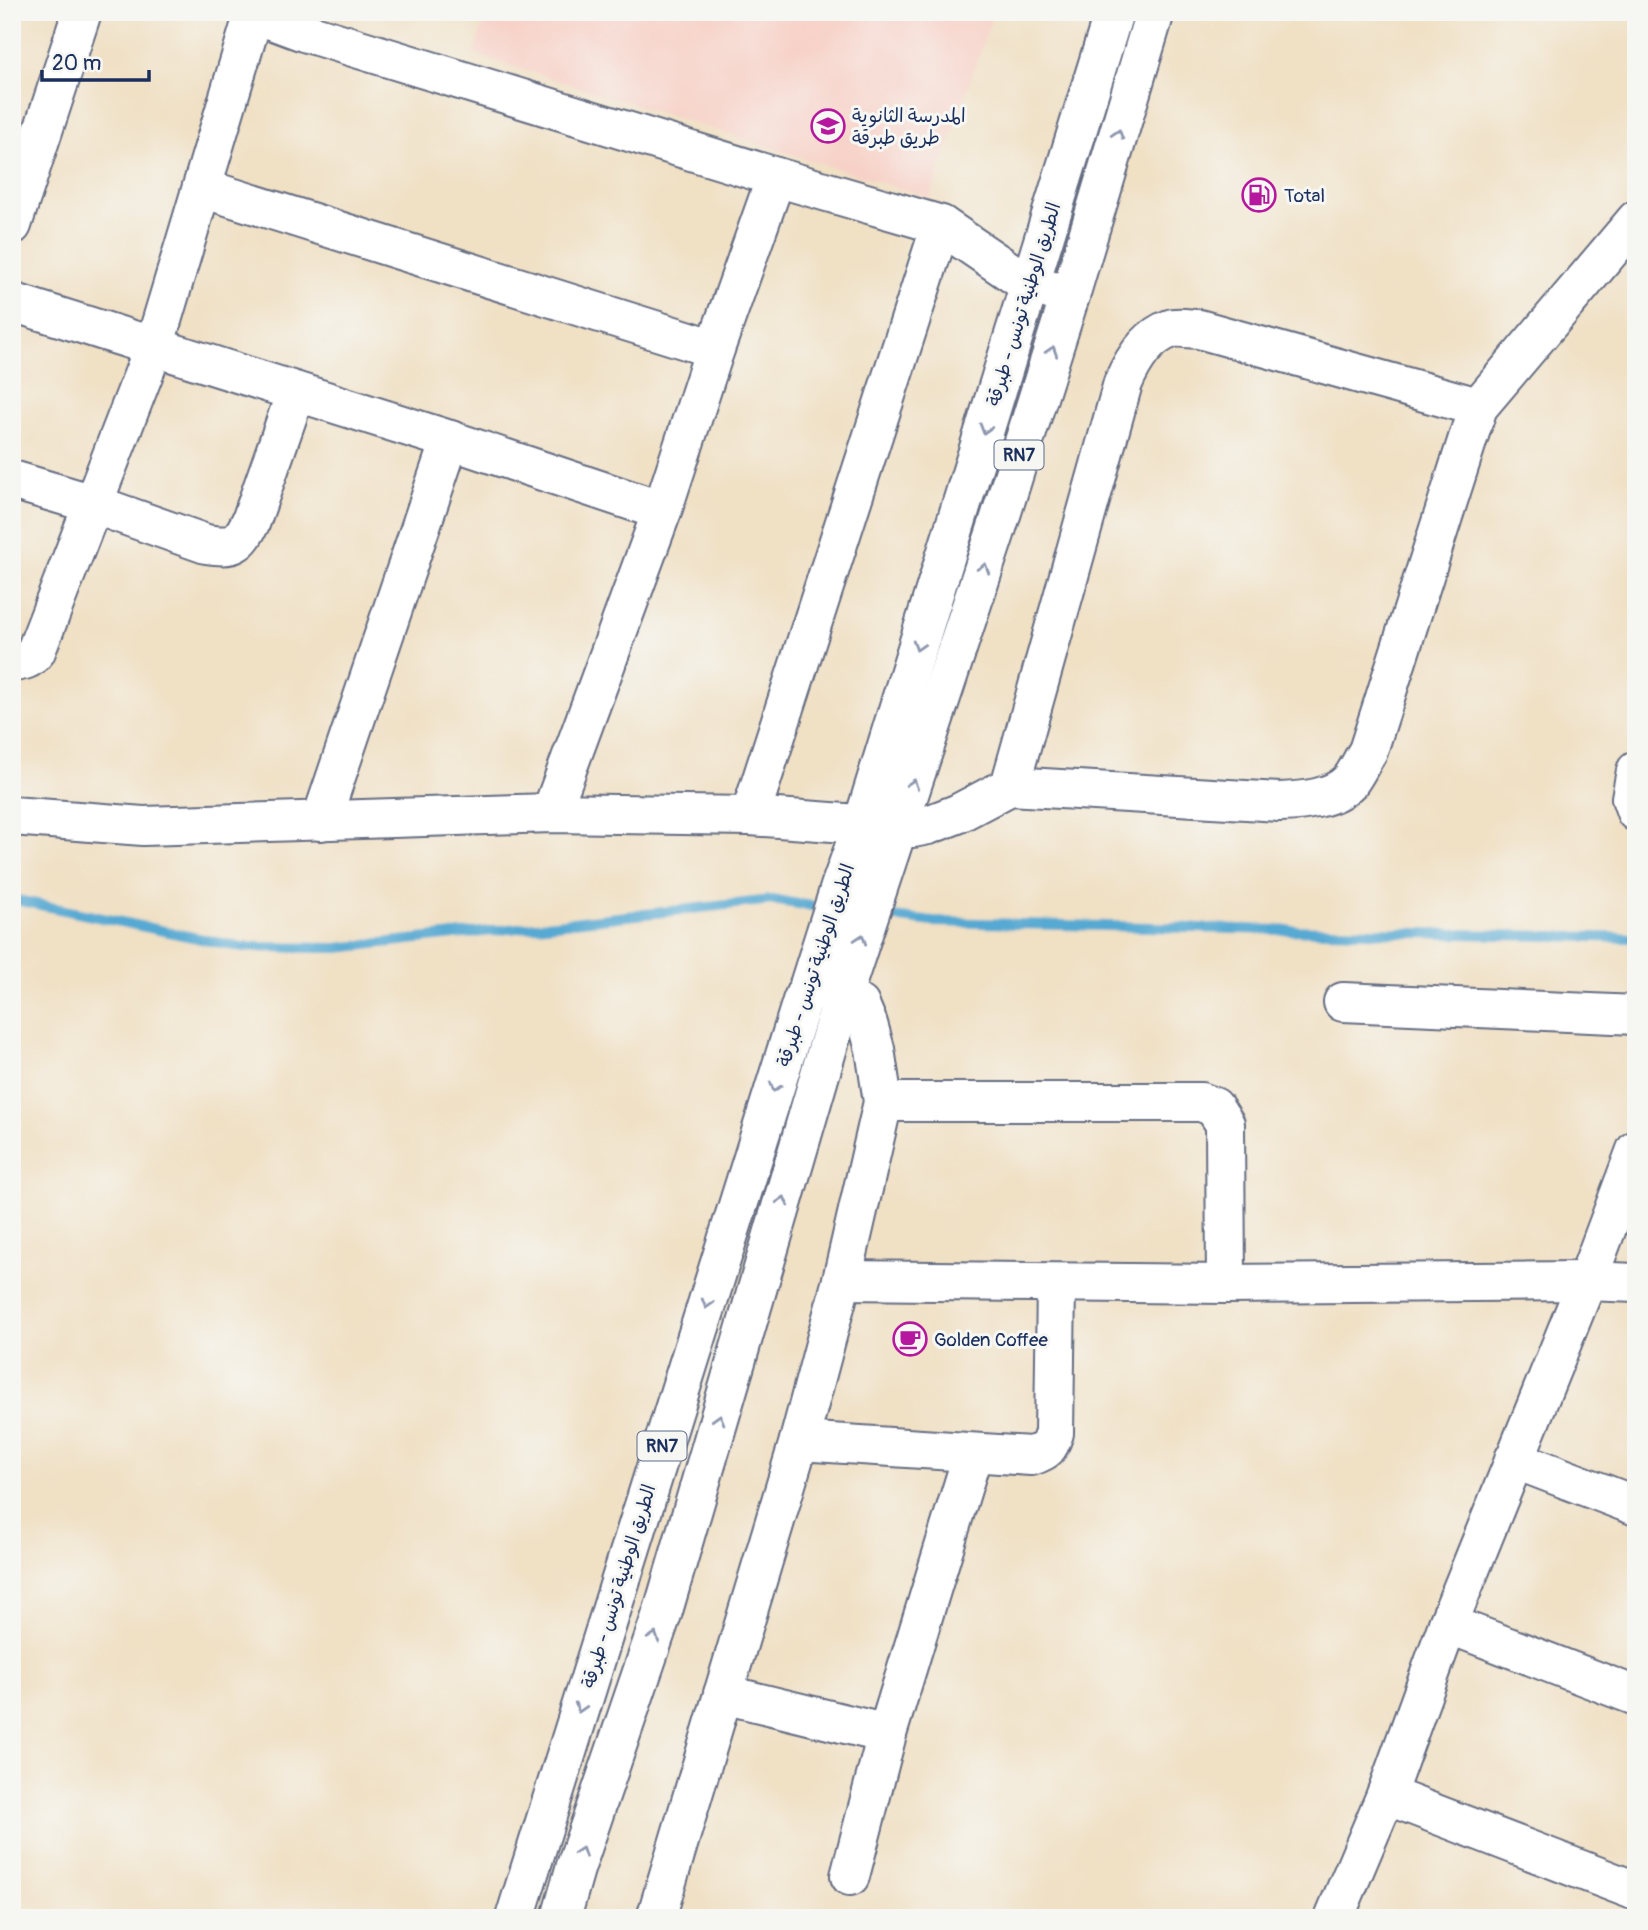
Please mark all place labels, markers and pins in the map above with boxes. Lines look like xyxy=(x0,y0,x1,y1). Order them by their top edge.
place label: المدرسة الثانوية طريق طبرقة xyxy=(852,104,966,150)
school or university icon: المدرسة الثانوية طريق طبرقة xyxy=(809,107,847,145)
fuel station icon: Total xyxy=(1240,176,1278,214)
place label: Total xyxy=(1284,184,1325,208)
cafe icon: Golden Coffee xyxy=(891,1320,929,1358)
place label: Golden Coffee xyxy=(934,1328,1048,1352)

